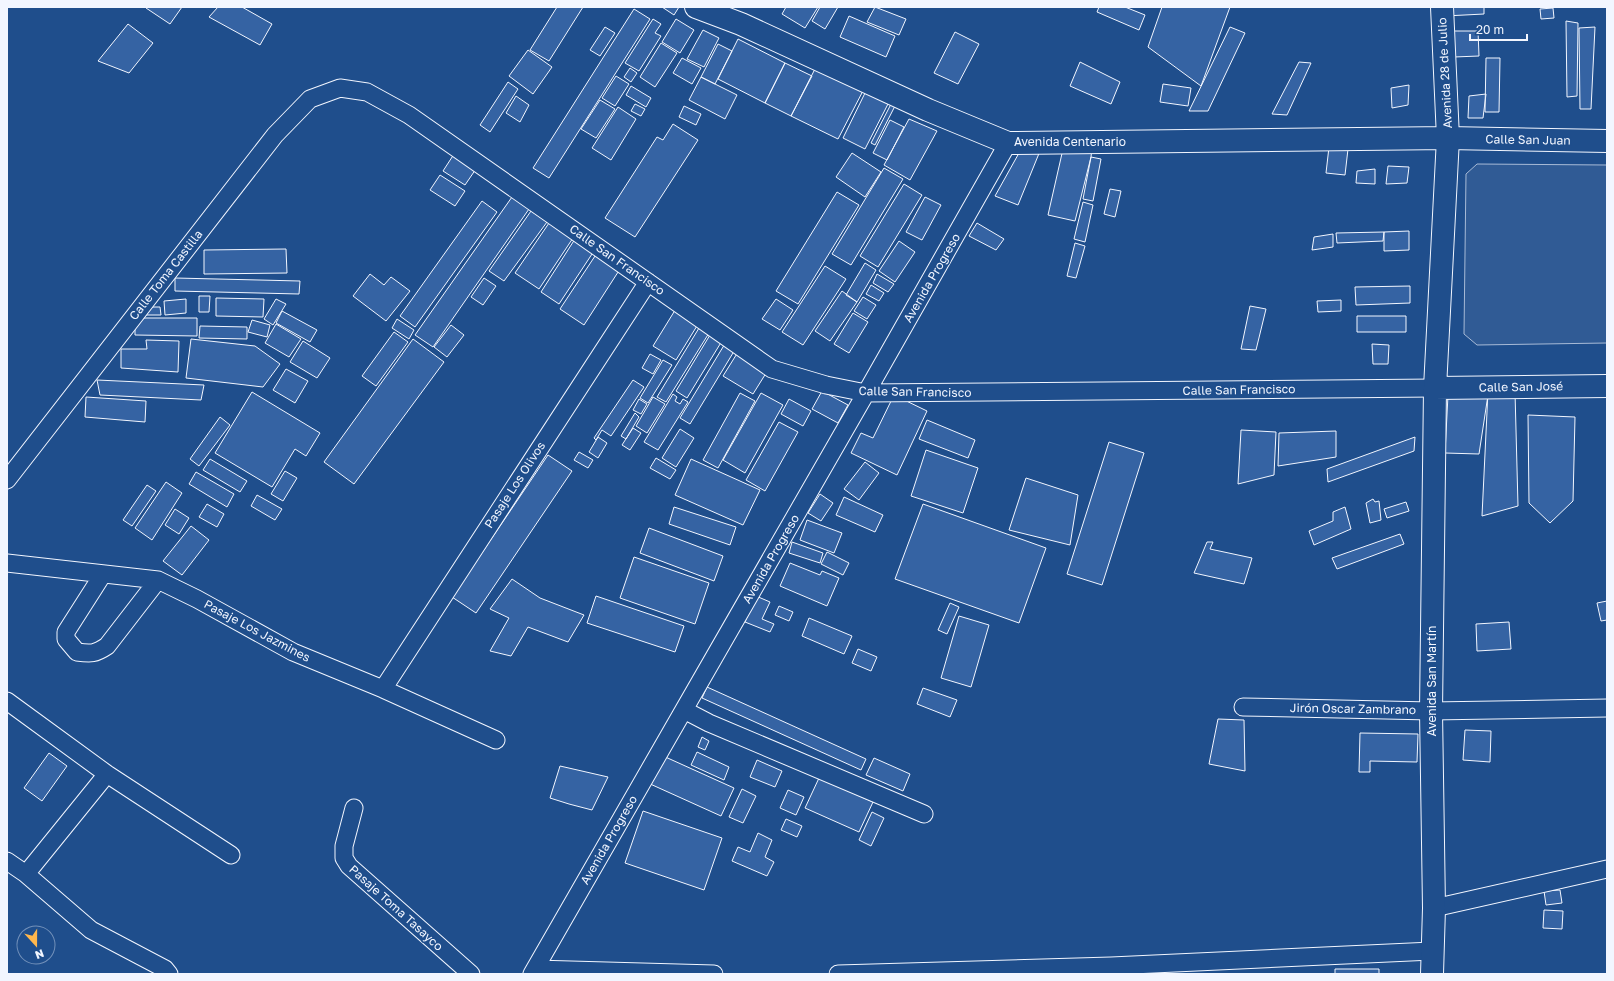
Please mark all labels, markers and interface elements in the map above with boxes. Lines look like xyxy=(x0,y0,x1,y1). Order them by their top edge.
scale bar xyxy=(1470,16,1527,42)
street label: Avenida 28 de Julio xyxy=(1434,17,1455,129)
text: 20 m xyxy=(1476,22,1504,37)
street label: Calle San Juan xyxy=(1485,131,1571,148)
street label: Avenida Centenario xyxy=(1014,134,1126,149)
street label: Calle San Francisco xyxy=(567,221,668,298)
street label: Calle Toma Castilla xyxy=(126,227,205,323)
street label: Avenida Progreso xyxy=(900,230,963,325)
street label: Calle San José xyxy=(1479,378,1563,395)
street label: Calle San Francisco xyxy=(1182,381,1296,398)
street label: Calle San Francisco xyxy=(858,383,972,400)
street label: Pasaje Los Olivos xyxy=(481,439,548,531)
street label: Avenida Progreso xyxy=(739,511,802,606)
street label: Pasaje Los Jazmines xyxy=(202,596,313,665)
street label: Avenida San Martín xyxy=(1424,626,1439,736)
street label: Jirón Oscar Zambrano xyxy=(1290,700,1416,717)
street label: Avenida Progreso xyxy=(577,792,640,887)
street label: Pasaje Toma Tasayco xyxy=(346,862,446,954)
north arrow xyxy=(16,925,56,965)
text: N xyxy=(34,947,46,962)

